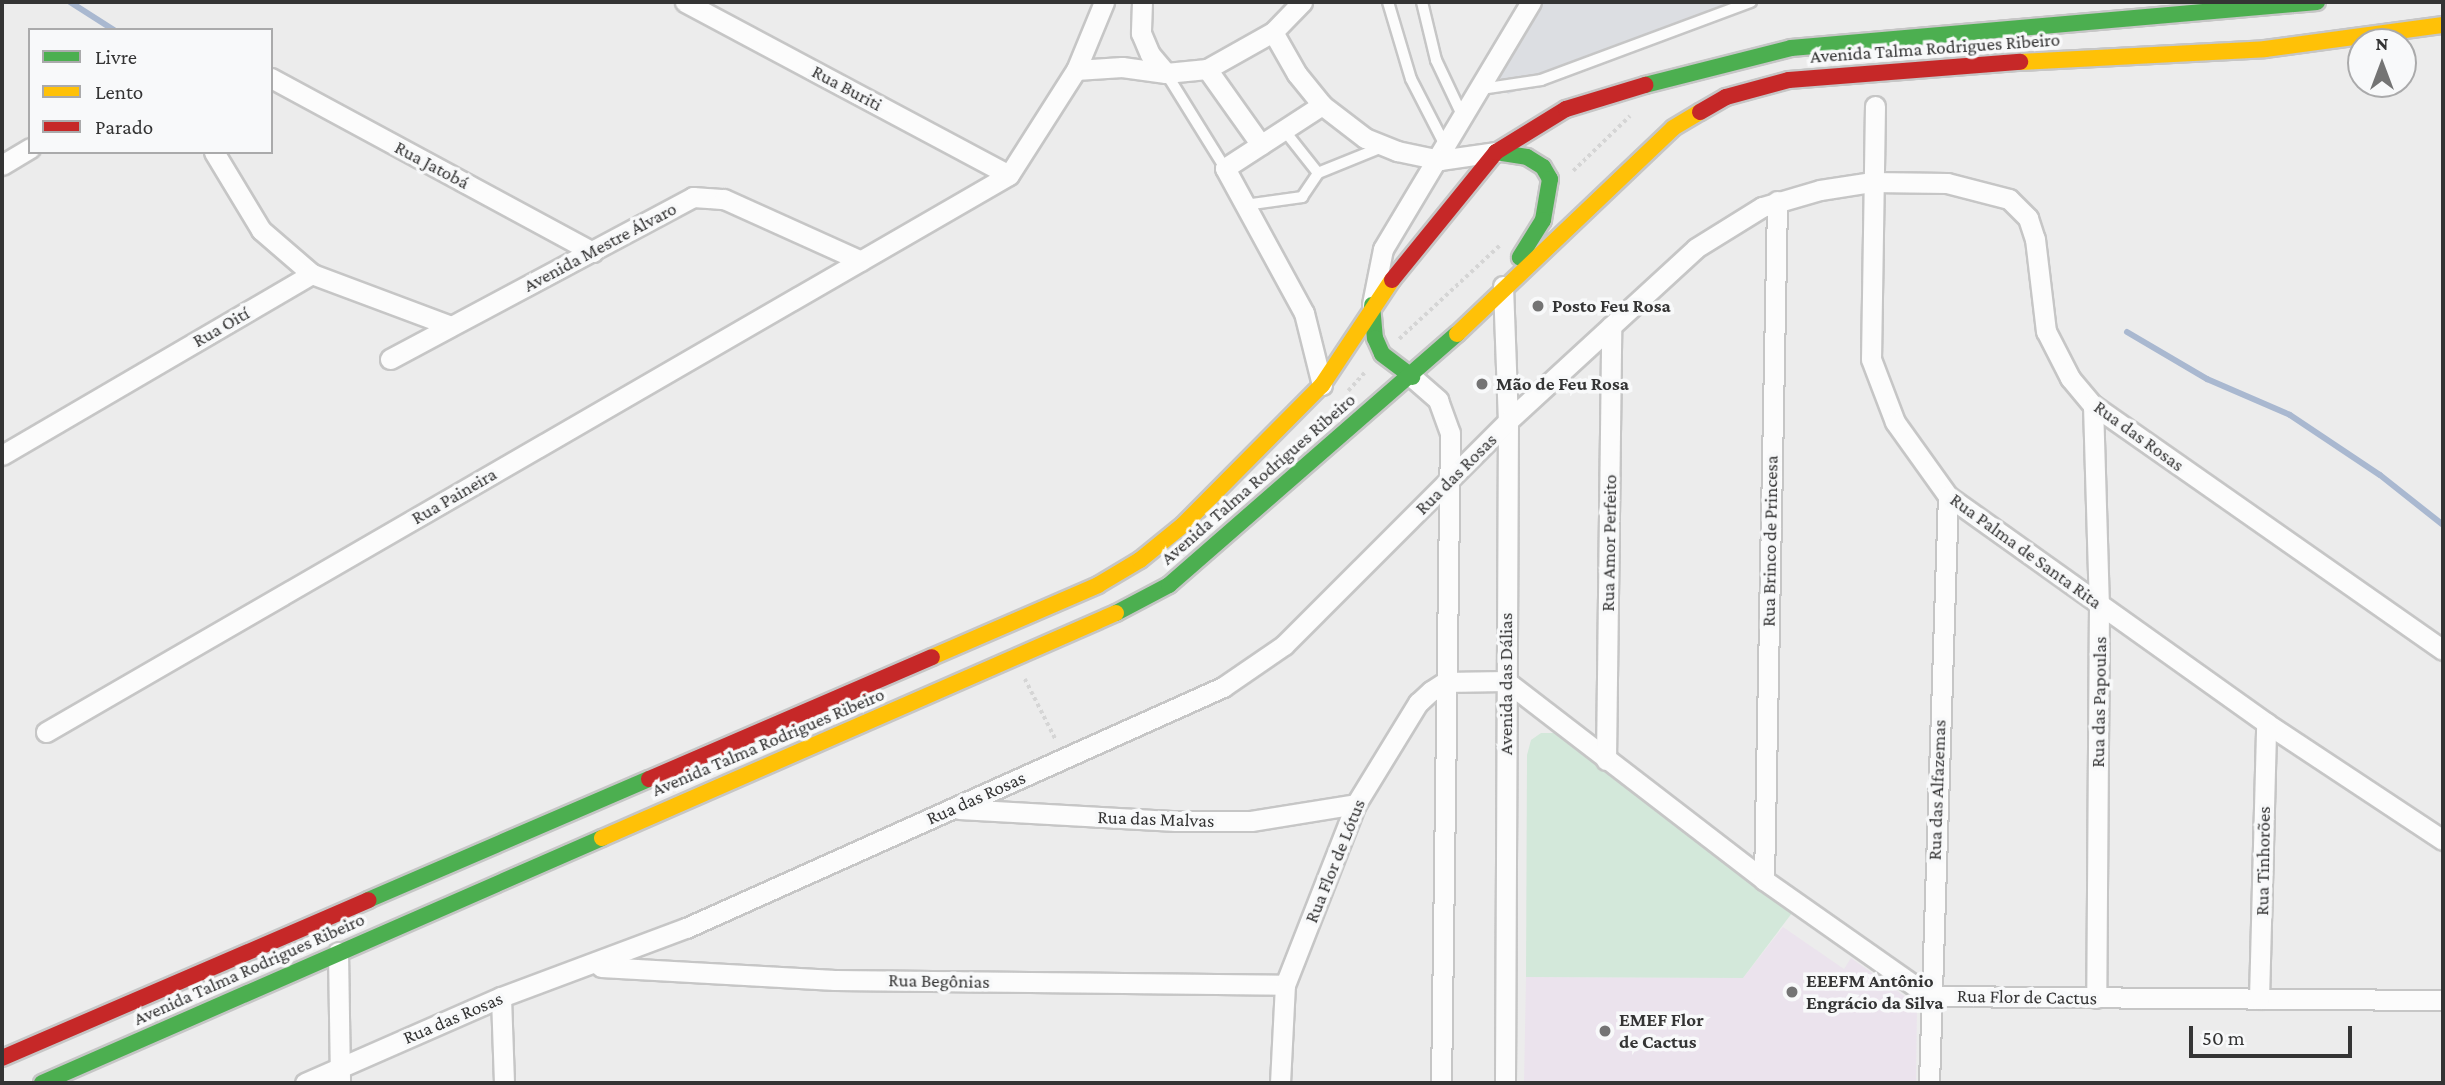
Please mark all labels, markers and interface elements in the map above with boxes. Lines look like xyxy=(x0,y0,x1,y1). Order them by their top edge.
legend xyxy=(28,28,273,154)
street label: Avenida Talma Rodrigues Ribeiro xyxy=(1809,28,2061,68)
north arrow xyxy=(2347,28,2417,98)
text: N xyxy=(2376,33,2388,54)
text: Livre xyxy=(95,45,137,69)
street label: Rua Buriti xyxy=(808,60,886,116)
text: Lento xyxy=(95,80,143,104)
text: Parado xyxy=(95,115,153,139)
street label: Rua Jatobá xyxy=(391,136,473,194)
street label: Avenida Mestre Álvaro xyxy=(520,197,680,297)
place label: Posto Feu Rosa xyxy=(1552,295,1671,317)
marker: Posto Feu Rosa xyxy=(1530,298,1546,314)
street label: Rua Oití xyxy=(189,302,253,352)
place label: Mão de Feu Rosa xyxy=(1496,373,1629,395)
marker: Mão de Feu Rosa xyxy=(1474,376,1490,392)
street label: Avenida Talma Rodrigues Ribeiro xyxy=(1156,388,1360,570)
street label: Rua das Rosas xyxy=(2089,396,2189,476)
street label: Rua das Rosas xyxy=(1410,428,1502,520)
street label: Rua Brinco de Princesa xyxy=(1757,455,1783,627)
street label: Rua Paineira xyxy=(407,463,501,529)
street label: Rua Amor Perfeito xyxy=(1596,474,1622,612)
street label: Rua Palma de Santa Rita xyxy=(1946,488,2106,614)
street label: Avenida das Dálias xyxy=(1495,613,1517,755)
street label: Rua das Papoulas xyxy=(2086,636,2112,768)
street label: Avenida Talma Rodrigues Ribeiro xyxy=(648,683,888,801)
street label: Rua das Alfazemas xyxy=(1923,719,1951,861)
street label: Rua das Rosas xyxy=(923,766,1029,830)
street label: Rua Flor de Lótus xyxy=(1300,796,1370,926)
street label: Rua das Malvas xyxy=(1097,806,1215,832)
street label: Rua Tinhorões xyxy=(2251,806,2275,916)
street label: Avenida Talma Rodrigues Ribeiro xyxy=(130,908,368,1030)
street label: Rua Begônias xyxy=(888,969,990,993)
place label: EEEFM Antônio Engrácio da Silva xyxy=(1806,970,1944,1014)
marker: EEEFM Antônio Engrácio da Silva xyxy=(1784,984,1800,1000)
street label: Rua Flor de Cactus xyxy=(1957,984,2097,1010)
street label: Rua das Rosas xyxy=(400,987,506,1049)
place label: EMEF Flor de Cactus xyxy=(1619,1009,1704,1053)
scale bar xyxy=(2193,1012,2356,1056)
marker: EMEF Flor de Cactus xyxy=(1597,1023,1613,1039)
text: 50 m xyxy=(2202,1026,2245,1050)

